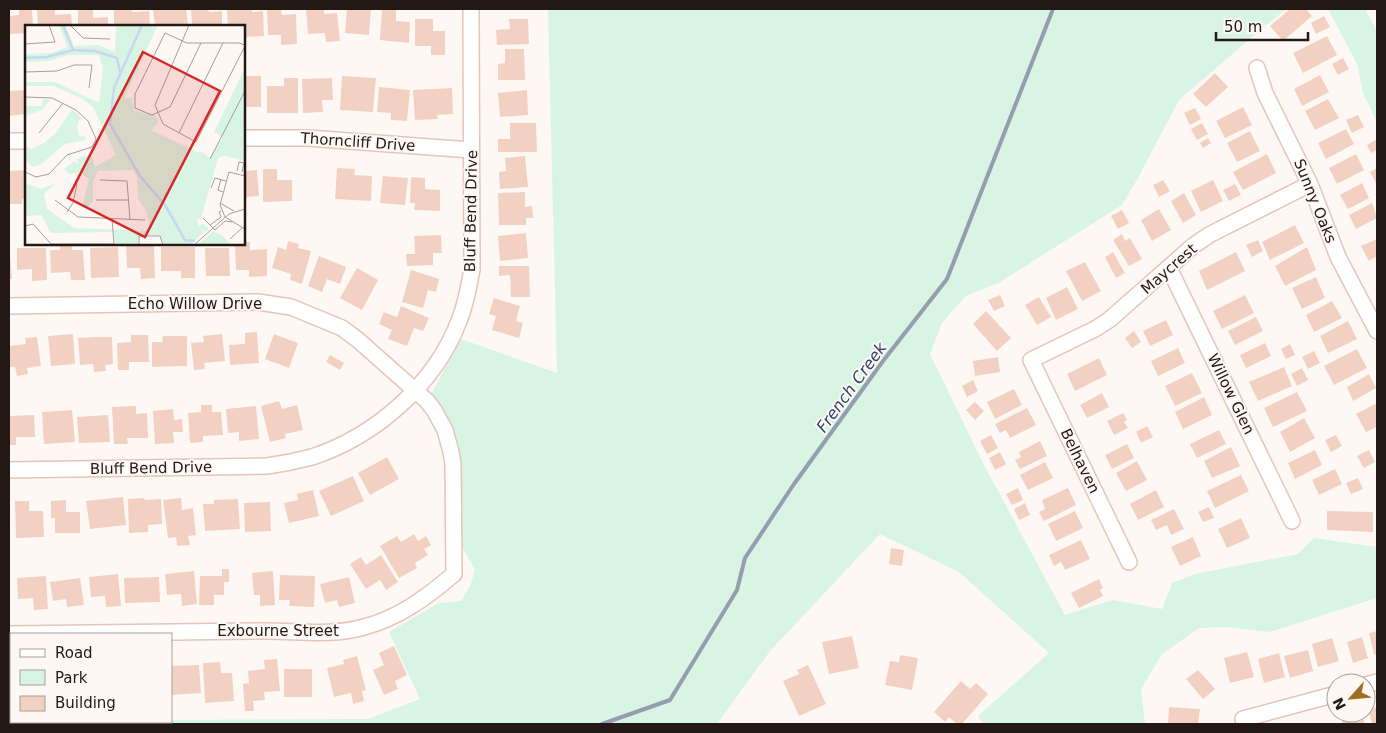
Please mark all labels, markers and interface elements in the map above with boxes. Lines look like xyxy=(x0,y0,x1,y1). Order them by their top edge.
scale bar xyxy=(1216,10,1308,42)
text: 50 m xyxy=(1224,18,1262,36)
inset map xyxy=(25,25,245,245)
street label: Thorncliff Drive xyxy=(299,129,416,155)
street label: Bluff Bend Drive xyxy=(461,150,481,272)
street label: Sunny Oaks xyxy=(1290,156,1340,246)
street label: Maycrest xyxy=(1137,240,1201,298)
street label: Echo Willow Drive xyxy=(128,295,262,313)
water label: French Creek xyxy=(812,338,891,436)
street label: Willow Glen xyxy=(1204,351,1258,437)
street label: Belhaven xyxy=(1057,426,1103,496)
street label: Bluff Bend Drive xyxy=(90,458,212,478)
street label: Exbourne Street xyxy=(217,622,339,640)
legend xyxy=(10,633,172,723)
text: Road xyxy=(55,644,93,662)
text: Park xyxy=(55,669,88,687)
north arrow xyxy=(1326,673,1376,723)
text: Building xyxy=(55,694,116,712)
text: N xyxy=(1330,695,1349,713)

